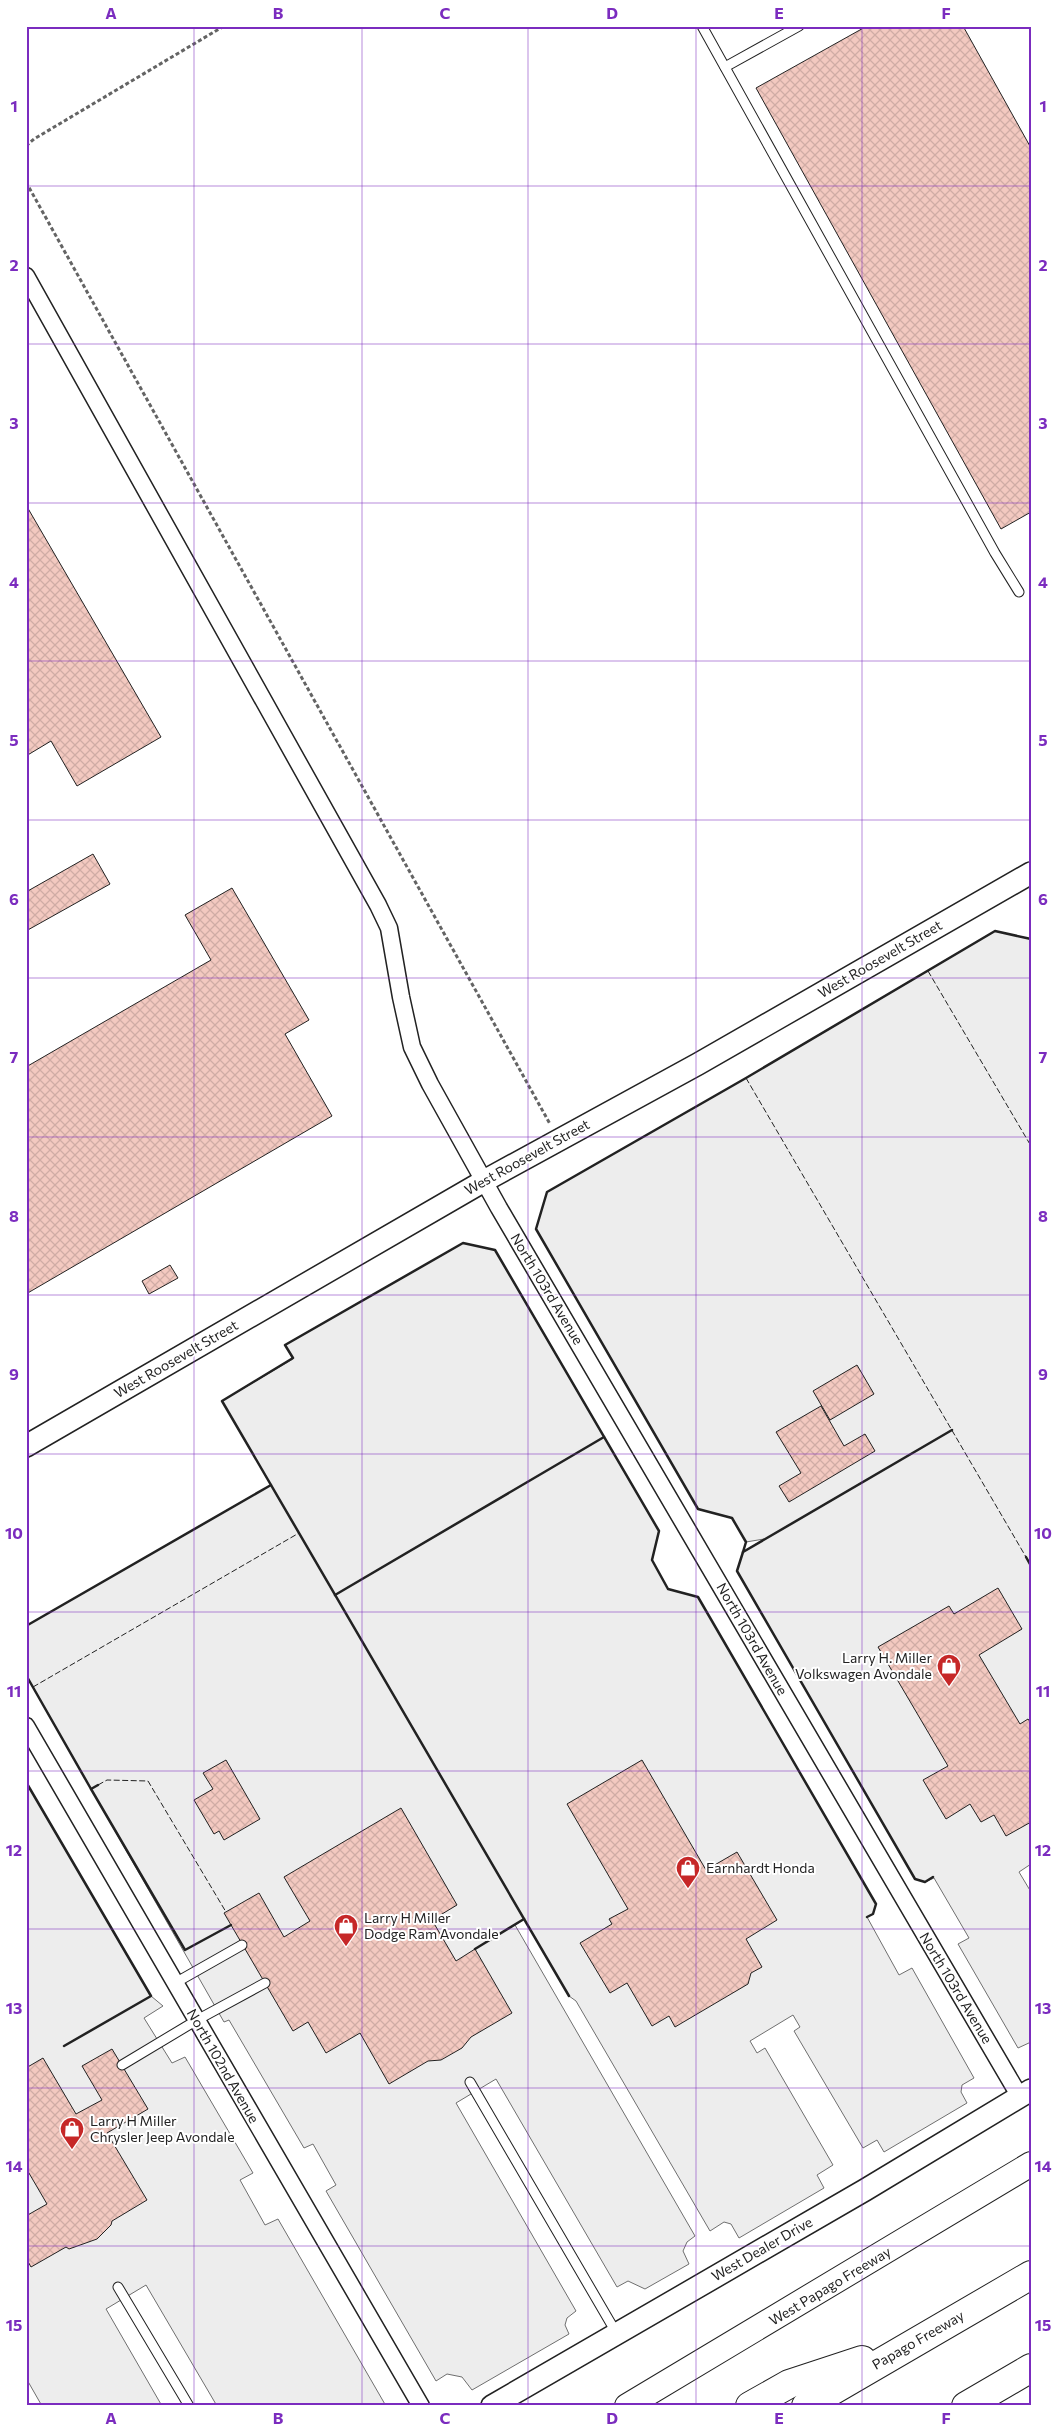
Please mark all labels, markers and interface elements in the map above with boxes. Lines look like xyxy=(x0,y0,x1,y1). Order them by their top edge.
text: A xyxy=(105,3,117,22)
text: B xyxy=(273,3,284,22)
text: C xyxy=(440,3,451,22)
text: D xyxy=(606,3,618,22)
text: E xyxy=(774,3,784,22)
text: F xyxy=(941,3,951,22)
text: 1 xyxy=(10,96,18,115)
text: 1 xyxy=(1039,96,1047,115)
text: 2 xyxy=(9,255,19,274)
text: 2 xyxy=(1038,255,1048,274)
text: 3 xyxy=(9,413,19,432)
text: 3 xyxy=(1038,413,1048,432)
text: 4 xyxy=(9,572,19,591)
text: 4 xyxy=(1038,572,1048,591)
text: 5 xyxy=(9,730,19,749)
text: 5 xyxy=(1038,730,1048,749)
text: 6 xyxy=(9,889,19,908)
text: 6 xyxy=(1038,889,1048,908)
street label: West Roosevelt Street xyxy=(815,916,945,1001)
text: 7 xyxy=(10,1047,19,1066)
text: 7 xyxy=(1039,1047,1048,1066)
street label: West Roosevelt Street xyxy=(461,1115,592,1198)
text: 8 xyxy=(9,1206,19,1225)
text: 8 xyxy=(1038,1206,1048,1225)
street label: North 103rd Avenue xyxy=(507,1230,587,1347)
street label: West Roosevelt Street xyxy=(111,1316,241,1401)
text: 9 xyxy=(9,1364,19,1383)
text: 9 xyxy=(1038,1364,1048,1383)
text: 10 xyxy=(5,1523,23,1542)
text: 10 xyxy=(1034,1523,1052,1542)
street label: North 103rd Avenue xyxy=(713,1580,791,1698)
place label: Larry H. Miller Volkswagen Avondale xyxy=(795,1649,932,1682)
shop icon: Larry H. Miller Volkswagen Avondale xyxy=(936,1653,962,1687)
text: 11 xyxy=(7,1681,21,1700)
text: 11 xyxy=(1036,1681,1050,1700)
text: 12 xyxy=(6,1840,22,1859)
text: 12 xyxy=(1035,1840,1051,1859)
shop icon: Earnhardt Honda xyxy=(675,1855,701,1889)
place label: Earnhardt Honda xyxy=(706,1859,815,1876)
place label: Larry H Miller Dodge Ram Avondale xyxy=(364,1909,499,1942)
shop icon: Larry H Miller Dodge Ram Avondale xyxy=(333,1913,359,1947)
street label: North 103rd Avenue xyxy=(916,1929,996,2046)
text: 13 xyxy=(6,1998,22,2017)
text: 13 xyxy=(1035,1998,1051,2017)
street label: North 102nd Avenue xyxy=(184,2006,263,2126)
place label: Larry H Miller Chrysler Jeep Avondale xyxy=(90,2112,235,2145)
shop icon: Larry H Miller Chrysler Jeep Avondale xyxy=(59,2116,85,2150)
text: 14 xyxy=(5,2156,23,2175)
text: 14 xyxy=(1034,2156,1052,2175)
street label: West Dealer Drive xyxy=(708,2213,815,2284)
street label: West Papago Freeway xyxy=(766,2243,894,2329)
street label: Papago Freeway xyxy=(869,2306,967,2373)
text: 15 xyxy=(6,2315,22,2334)
text: 15 xyxy=(1035,2315,1051,2334)
text: A xyxy=(105,2408,117,2427)
text: B xyxy=(273,2408,284,2427)
text: C xyxy=(440,2408,451,2427)
text: D xyxy=(606,2408,618,2427)
text: E xyxy=(774,2408,784,2427)
text: F xyxy=(941,2408,951,2427)

